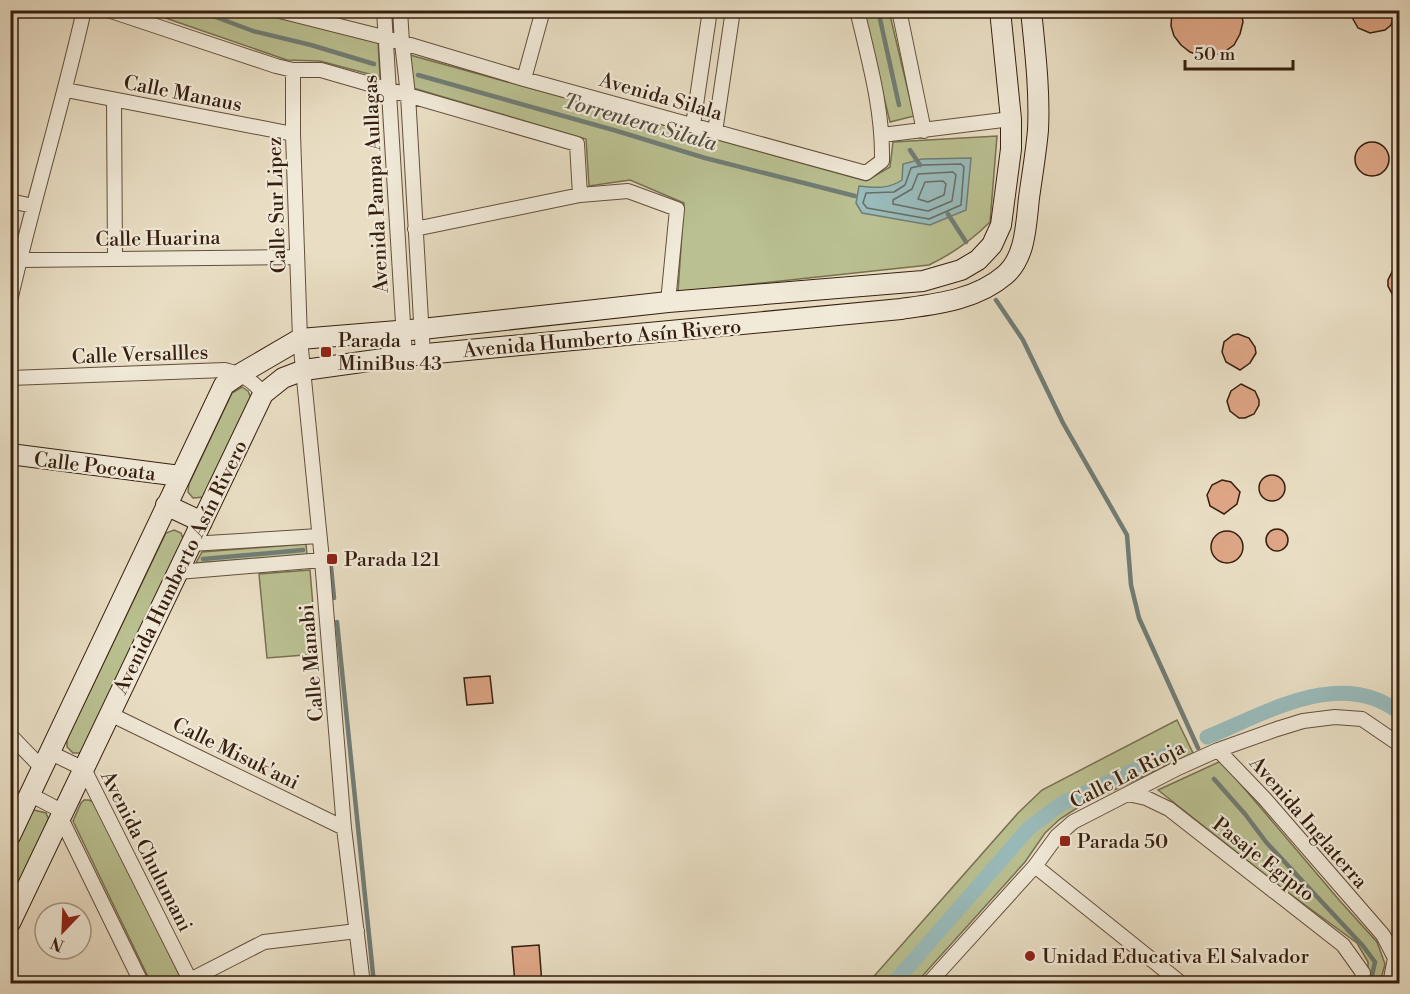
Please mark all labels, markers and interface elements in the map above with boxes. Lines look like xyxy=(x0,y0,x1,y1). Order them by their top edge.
scale bar xyxy=(1185,33,1293,71)
text: 50 m xyxy=(1194,43,1236,66)
street label: Avenida Silala xyxy=(595,68,726,127)
street label: Calle Manaus xyxy=(121,71,244,118)
street label: Avenida Pampa Aullagas xyxy=(358,74,395,295)
water label: Torrentera Silala xyxy=(560,89,720,157)
street label: Calle Sur Lipez xyxy=(263,136,292,274)
street label: Calle Huarina xyxy=(95,226,222,253)
street label: Avenida Humberto Asín Rivero xyxy=(461,315,742,364)
place label: Parada MiniBus 43 xyxy=(338,329,442,377)
street label: Calle Versallles xyxy=(71,341,209,370)
marker: Parada MiniBus 43 xyxy=(319,345,333,359)
street label: Avenida Humberto Asín Rivero xyxy=(108,437,254,700)
street label: Calle Pocoata xyxy=(33,448,158,487)
place label: Parada 121 xyxy=(344,548,441,573)
marker: Parada 121 xyxy=(325,552,339,566)
street label: Calle Manabi xyxy=(295,603,330,723)
street label: Calle Misuk'ani xyxy=(168,713,303,796)
street label: Calle La Rioja xyxy=(1066,735,1190,815)
street label: Avenida Inglaterra xyxy=(1243,751,1373,895)
street label: Avenida Chulumani xyxy=(94,766,197,937)
street label: Pasaje Egipto xyxy=(1207,813,1319,908)
place label: Parada 50 xyxy=(1077,830,1168,855)
marker: Parada 50 xyxy=(1058,834,1072,848)
north arrow xyxy=(33,901,93,961)
text: N xyxy=(47,932,67,956)
place label: Unidad Educativa El Salvador xyxy=(1042,945,1309,970)
marker: Unidad Educativa El Salvador xyxy=(1023,949,1037,963)

